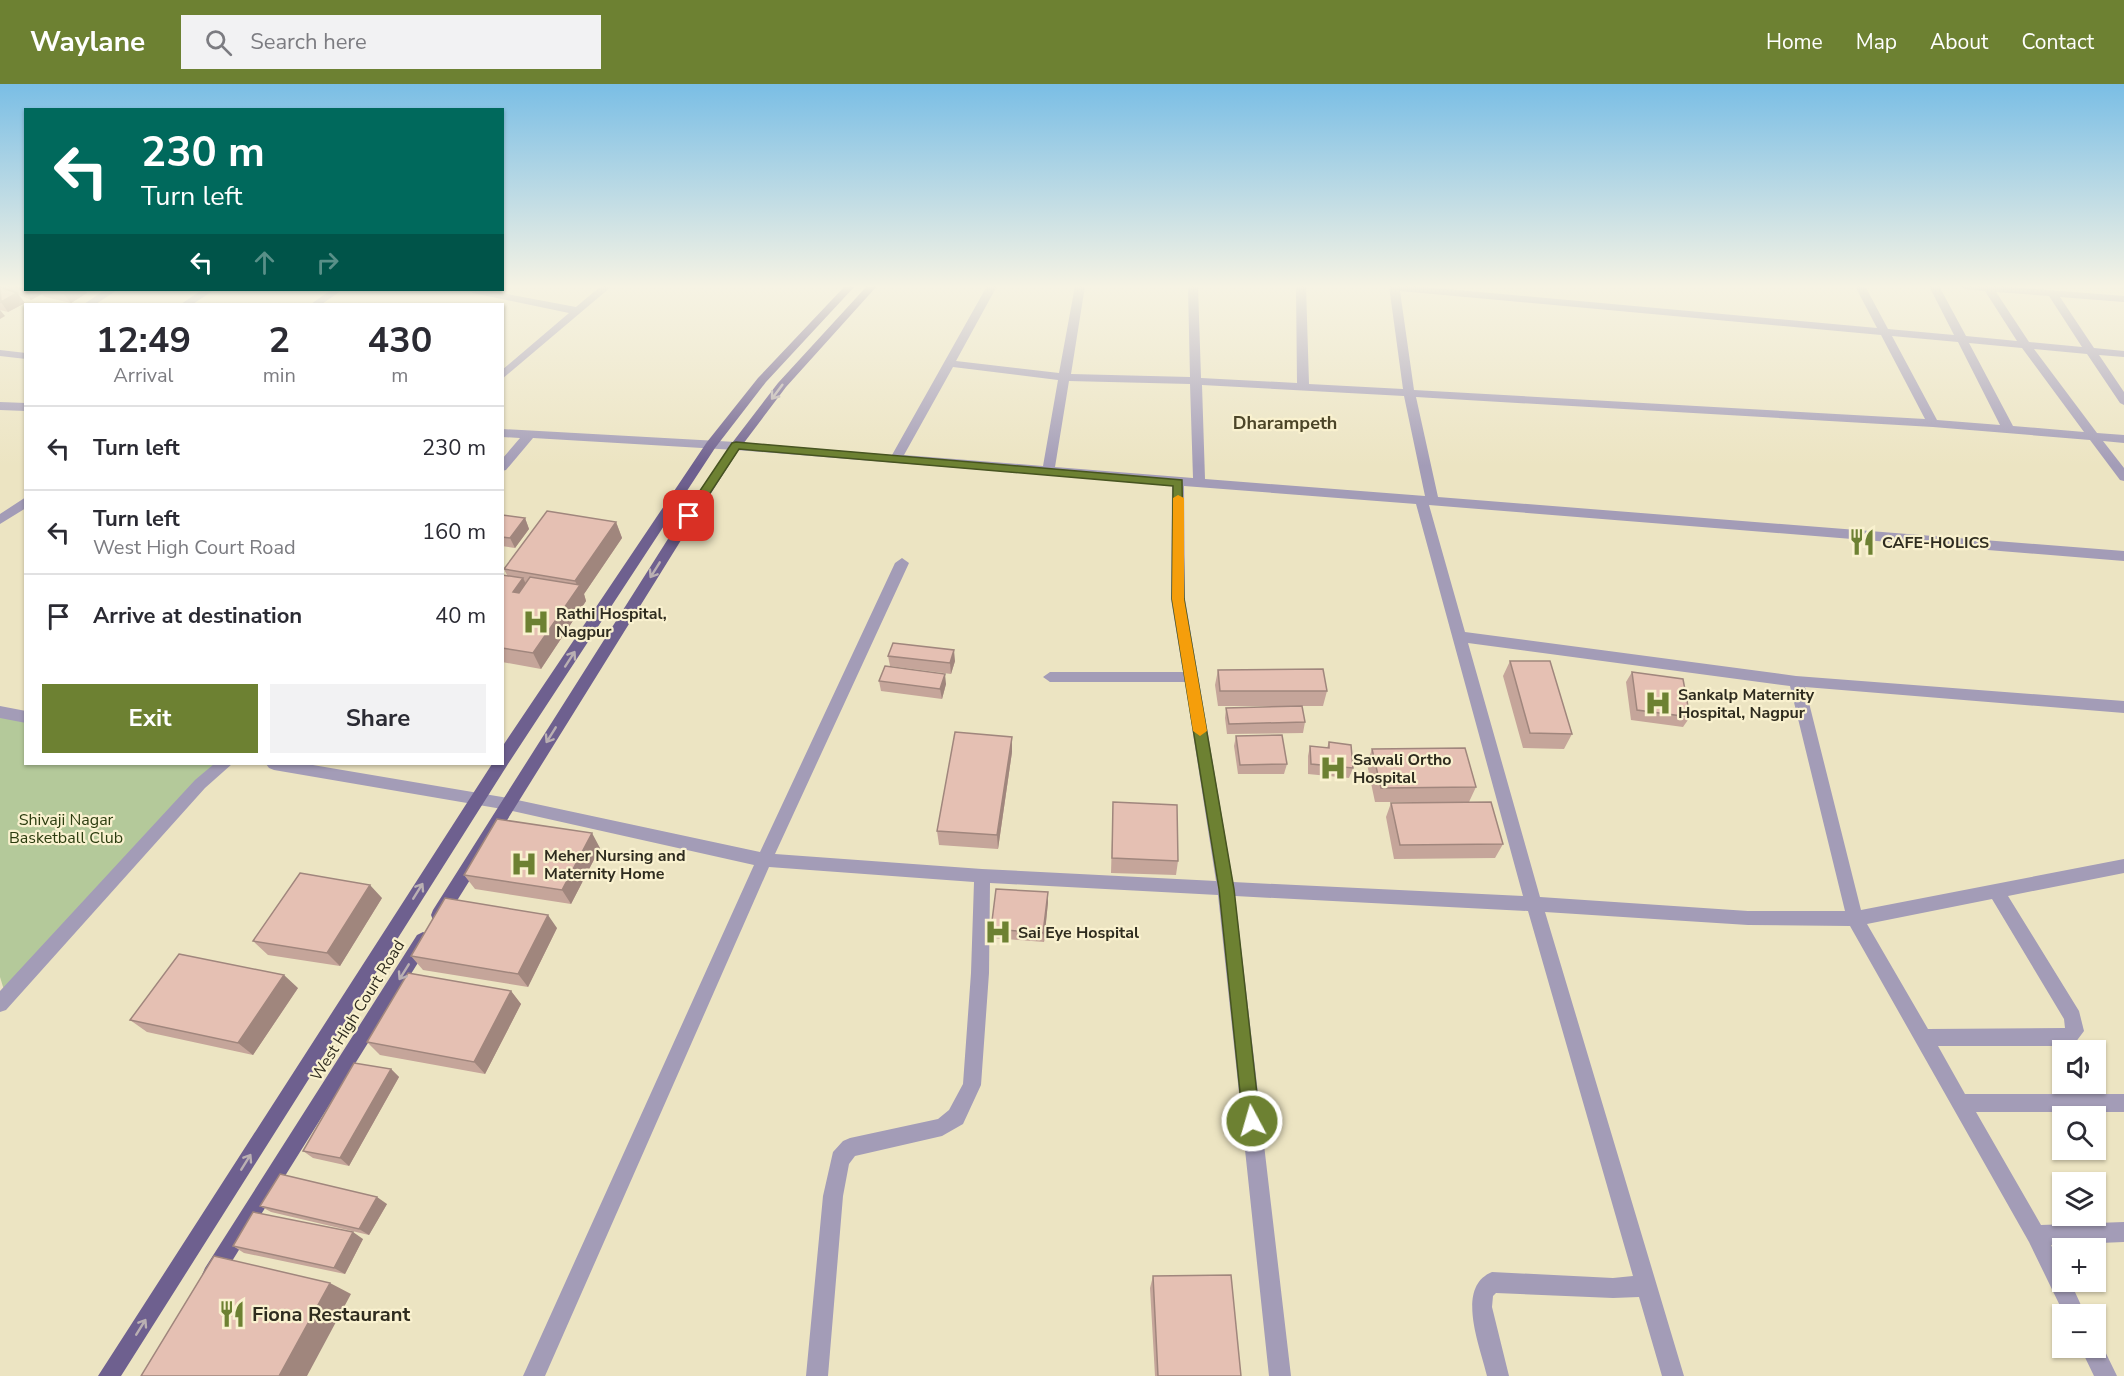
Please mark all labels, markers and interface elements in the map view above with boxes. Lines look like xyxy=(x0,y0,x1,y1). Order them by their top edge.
search box xyxy=(181,15,601,69)
text: Waylane xyxy=(30,23,145,61)
icon: search xyxy=(202,26,235,59)
text: Search here xyxy=(250,27,367,57)
text: Home xyxy=(1766,28,1823,56)
text: Map xyxy=(1856,28,1897,56)
text: About xyxy=(1930,28,1988,56)
text: Contact xyxy=(2021,28,2094,56)
text: 230 m xyxy=(141,124,265,181)
icon: left xyxy=(42,132,120,210)
text: Turn left xyxy=(141,178,242,215)
icon: left xyxy=(185,246,218,279)
icon: ahead xyxy=(248,246,281,279)
icon: right xyxy=(311,246,344,279)
text: 12:49 xyxy=(96,316,191,365)
text: 2 xyxy=(268,316,290,365)
text: 430 xyxy=(367,316,432,365)
text: Arrival xyxy=(113,362,173,389)
text: min xyxy=(263,362,296,389)
text: m xyxy=(391,362,408,389)
one-way arrow xyxy=(770,383,783,399)
district label: Dharampeth xyxy=(1233,411,1337,435)
icon: left xyxy=(42,432,75,465)
text: Turn left xyxy=(93,433,180,463)
text: 230 m xyxy=(422,433,486,463)
pin xyxy=(663,490,714,541)
icon: arrive xyxy=(672,499,705,532)
text: Turn left xyxy=(93,504,180,534)
icon: left xyxy=(42,516,75,549)
text: 160 m xyxy=(422,517,486,547)
restaurant icon: CAFE-HOLICS xyxy=(1847,527,1877,557)
place label: CAFE-HOLICS xyxy=(1882,532,1989,554)
text: West High Court Road xyxy=(93,534,296,561)
one-way arrow xyxy=(648,561,660,578)
icon: arrive xyxy=(42,600,75,633)
text: Arrive at destination xyxy=(93,601,302,631)
text: 40 m xyxy=(435,601,486,631)
place label: Rathi Hospital, Nagpur xyxy=(556,603,667,643)
hospital icon: Rathi Hospital, Nagpur xyxy=(521,607,551,637)
one-way arrow xyxy=(563,650,576,667)
button: Exit xyxy=(42,684,258,753)
button: Share xyxy=(270,684,486,753)
place label: Sankalp Maternity Hospital, Nagpur xyxy=(1678,684,1815,724)
hospital icon: Sankalp Maternity Hospital, Nagpur xyxy=(1643,688,1673,718)
one-way arrow xyxy=(545,726,557,743)
place label: Sawali Ortho Hospital xyxy=(1353,749,1452,789)
hospital icon: Sawali Ortho Hospital xyxy=(1318,753,1348,783)
park label: Shivaji Nagar Basketball Club xyxy=(9,809,123,849)
place label: Meher Nursing and Maternity Home xyxy=(544,845,686,885)
hospital icon: Meher Nursing and Maternity Home xyxy=(509,849,539,879)
one-way arrow xyxy=(412,883,424,900)
hospital icon: Sai Eye Hospital xyxy=(983,917,1013,947)
place label: Sai Eye Hospital xyxy=(1018,922,1139,944)
street label: West High Court Road xyxy=(306,936,410,1085)
one-way arrow xyxy=(397,963,409,980)
map controls xyxy=(2052,1040,2106,1358)
button: sound xyxy=(2052,1040,2106,1094)
position arrow xyxy=(1220,1089,1284,1153)
button: search xyxy=(2052,1106,2106,1160)
one-way arrow xyxy=(240,1154,252,1171)
button: layers xyxy=(2052,1172,2106,1226)
button: + xyxy=(2052,1238,2106,1292)
restaurant icon: Fiona Restaurant xyxy=(217,1299,247,1329)
place label: Fiona Restaurant xyxy=(252,1301,410,1328)
button: − xyxy=(2052,1304,2106,1358)
one-way arrow xyxy=(135,1319,147,1336)

